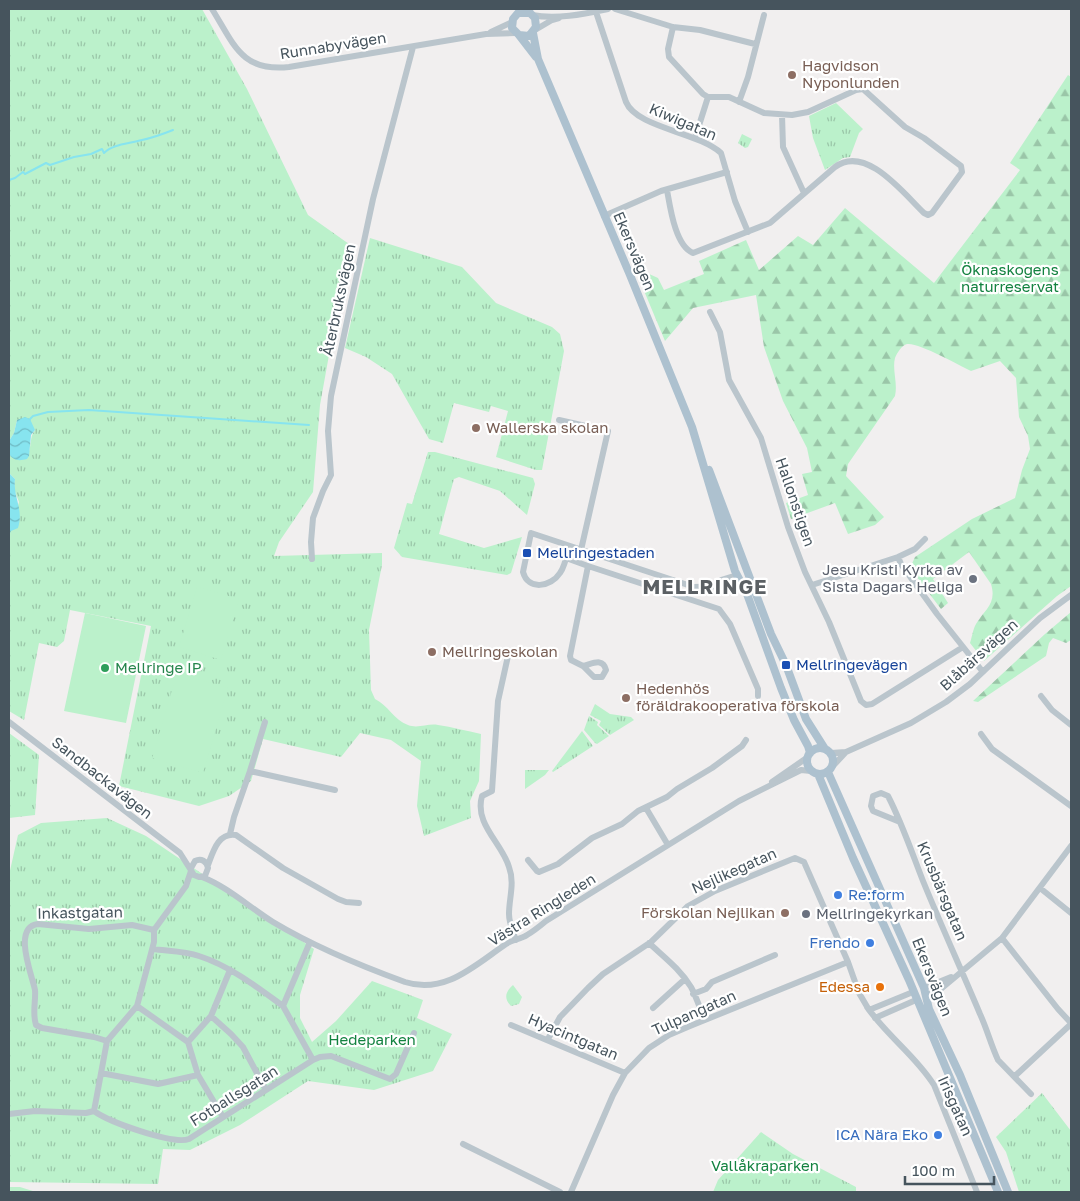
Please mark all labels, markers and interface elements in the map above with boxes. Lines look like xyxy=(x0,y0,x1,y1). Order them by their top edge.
street label: Runnabyvägen xyxy=(278,28,387,62)
place label: Hagvidson Nyponlunden xyxy=(802,56,900,91)
marker: Hagvidson Nyponlunden xyxy=(786,69,798,81)
street label: Kiwigatan xyxy=(647,99,720,143)
street label: Ekersvägen xyxy=(610,209,660,293)
street label: Återbruksvägen xyxy=(317,242,359,358)
park label: Öknaskogens naturreservat xyxy=(961,260,1059,295)
place label: Wallerska skolan xyxy=(486,418,608,436)
marker: Wallerska skolan xyxy=(470,422,482,434)
street label: Hallonstigen xyxy=(772,455,820,548)
place label: Mellringestaden xyxy=(537,543,655,561)
marker: Mellringestaden xyxy=(521,547,533,559)
place label: Jesu Kristi Kyrka av Sista Dagars Heliga xyxy=(822,560,964,595)
marker: Jesu Kristi Kyrka av Sista Dagars Heliga xyxy=(967,573,979,585)
district label: MELLRINGE xyxy=(642,574,768,598)
street label: Blåbärsvägen xyxy=(936,615,1021,694)
place label: Mellringeskolan xyxy=(442,642,558,660)
marker: Mellringeskolan xyxy=(426,646,438,658)
place label: Mellringevägen xyxy=(796,655,908,673)
place label: Mellringe IP xyxy=(115,658,202,676)
marker: Mellringevägen xyxy=(780,659,792,671)
marker: Mellringe IP xyxy=(99,662,111,674)
place label: Hedenhös föräldrakooperativa förskola xyxy=(636,679,839,714)
marker: Hedenhös föräldrakooperativa förskola xyxy=(620,692,632,704)
street label: Sandbackavägen xyxy=(49,732,156,822)
street label: Krusbärsgatan xyxy=(914,838,972,943)
street label: Nejlikegatan xyxy=(688,843,779,897)
street label: Västra Ringleden xyxy=(485,869,598,949)
place label: Re:form xyxy=(848,885,905,903)
marker: Re:form xyxy=(832,889,844,901)
street label: Inkastgatan xyxy=(37,902,123,922)
place label: Förskolan Nejlikan xyxy=(641,903,775,921)
place label: Mellringekyrkan xyxy=(816,904,933,922)
marker: Förskolan Nejlikan xyxy=(779,907,791,919)
marker: Mellringekyrkan xyxy=(800,908,812,920)
place label: Frendo xyxy=(809,933,860,951)
street label: Ekersvägen xyxy=(909,935,957,1019)
marker: Frendo xyxy=(864,937,876,949)
place label: Edessa xyxy=(819,977,870,995)
marker: Edessa xyxy=(874,981,886,993)
street label: Tulpangatan xyxy=(649,986,738,1039)
street label: Hyacintgatan xyxy=(526,1009,621,1063)
park label: Hedeparken xyxy=(328,1030,416,1048)
street label: Fotballsgatan xyxy=(186,1061,281,1129)
street label: Irisgatan xyxy=(935,1073,977,1138)
place label: ICA Nära Eko xyxy=(835,1125,928,1143)
marker: ICA Nära Eko xyxy=(932,1129,944,1141)
scale bar xyxy=(905,1154,994,1186)
park label: Vallåkraparken xyxy=(711,1156,819,1174)
text: 100 m xyxy=(912,1161,955,1179)

